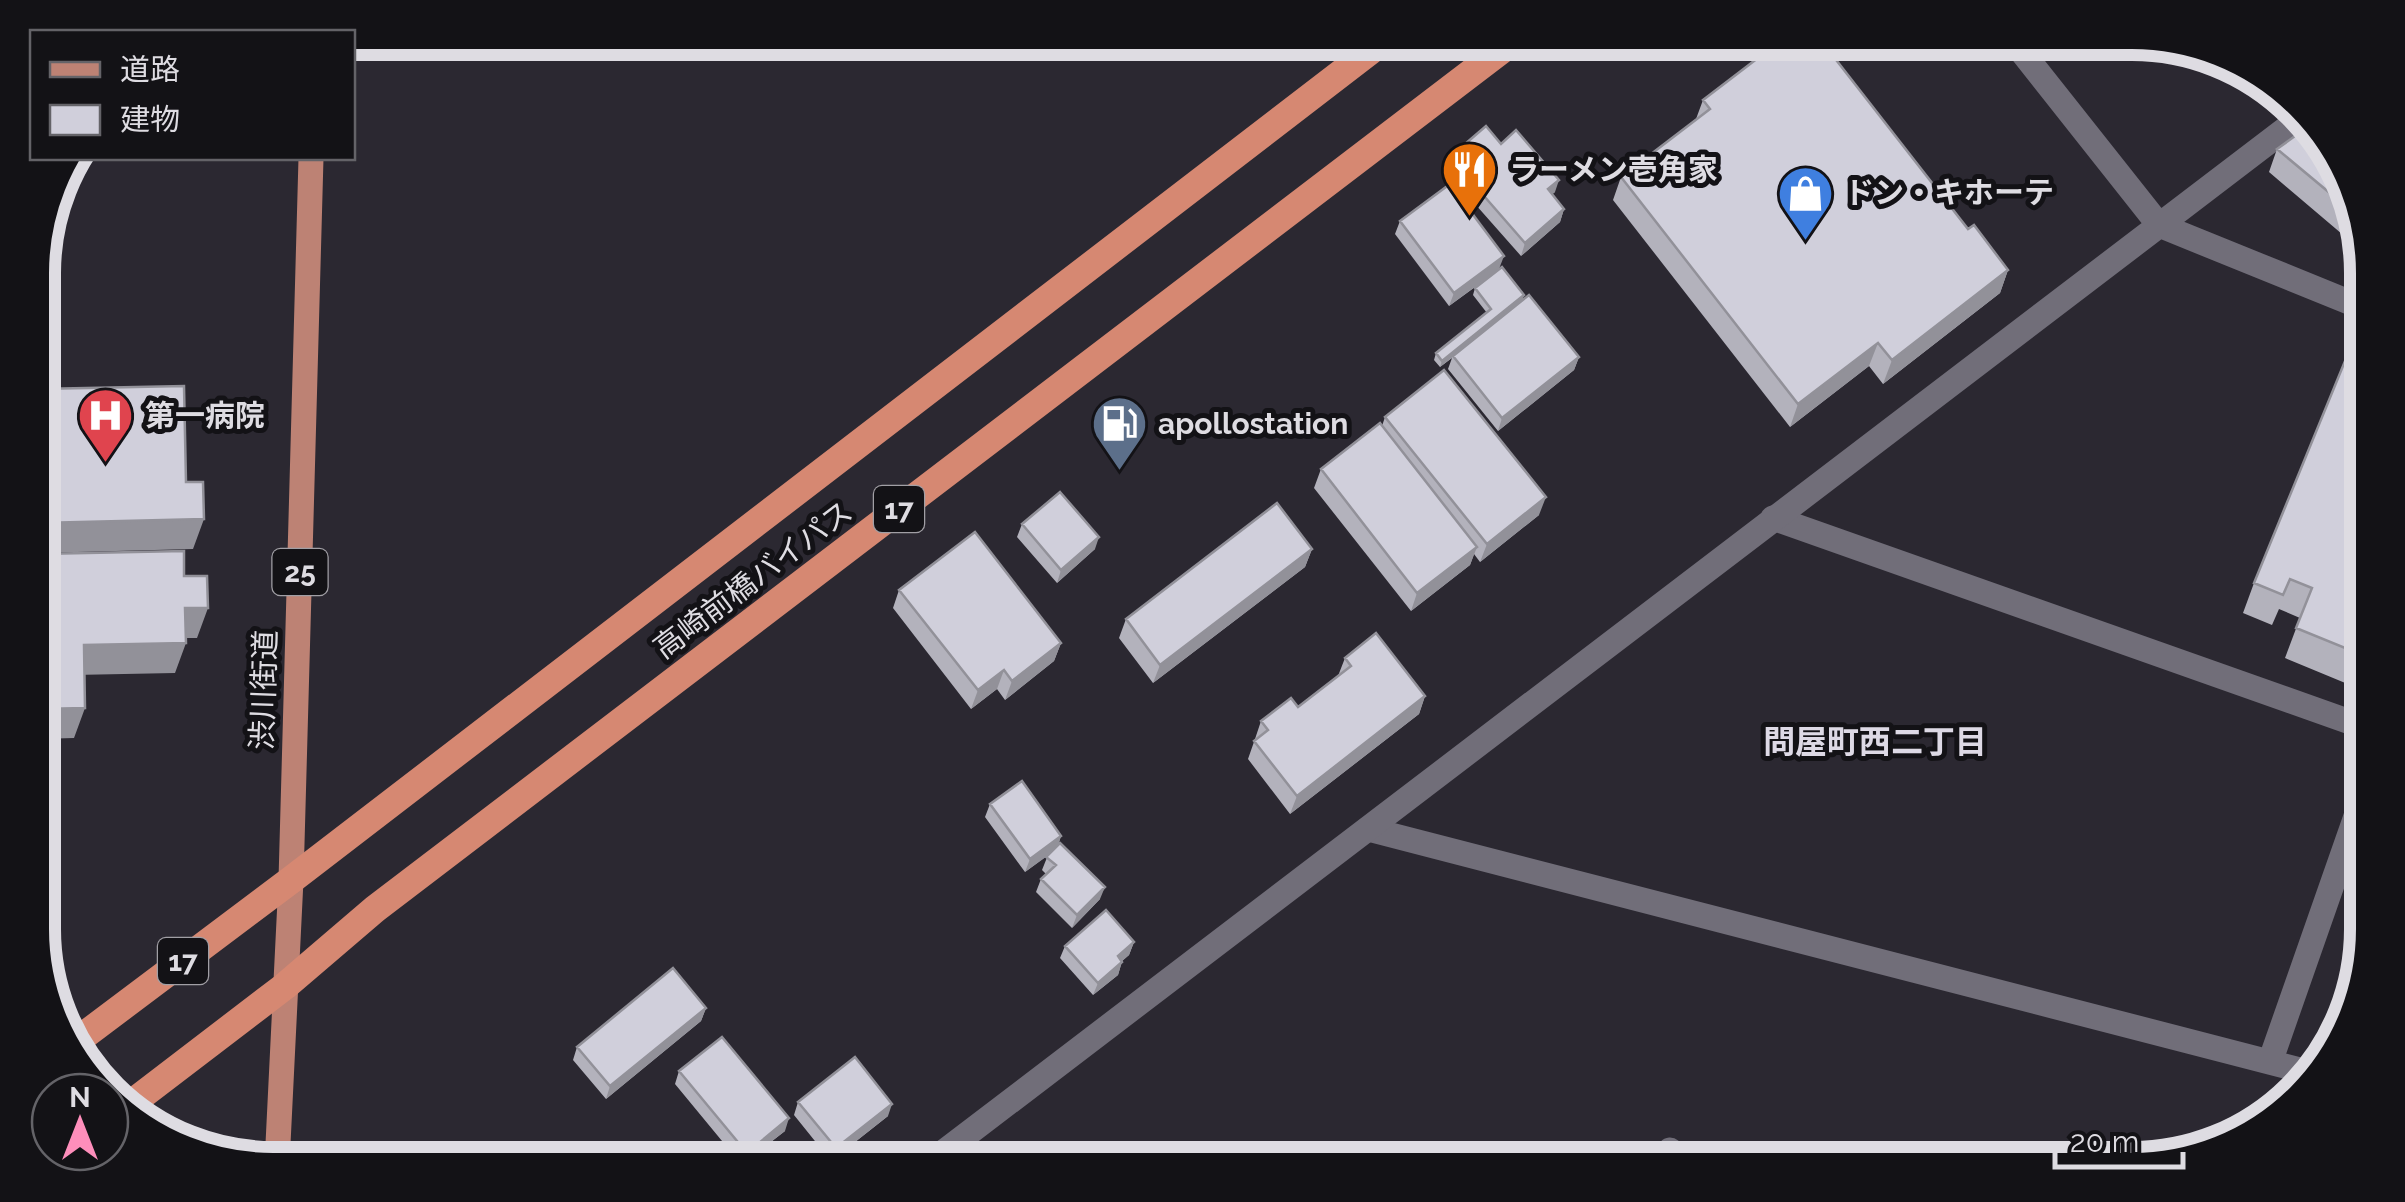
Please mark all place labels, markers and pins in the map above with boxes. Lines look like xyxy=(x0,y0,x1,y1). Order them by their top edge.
restaurant icon: ラーメン壱角家 xyxy=(1440,140,1500,219)
place label: ラーメン壱角家 xyxy=(1509,152,1718,187)
shop icon: ドン・キホーテ xyxy=(1775,163,1835,242)
place label: ドン・キホーテ xyxy=(1844,175,2054,210)
hospital icon: 第一病院 xyxy=(76,386,136,465)
fuel station icon: apollostation xyxy=(1089,394,1149,473)
place label: 第一病院 xyxy=(145,398,265,433)
place label: apollostation xyxy=(1158,406,1348,441)

